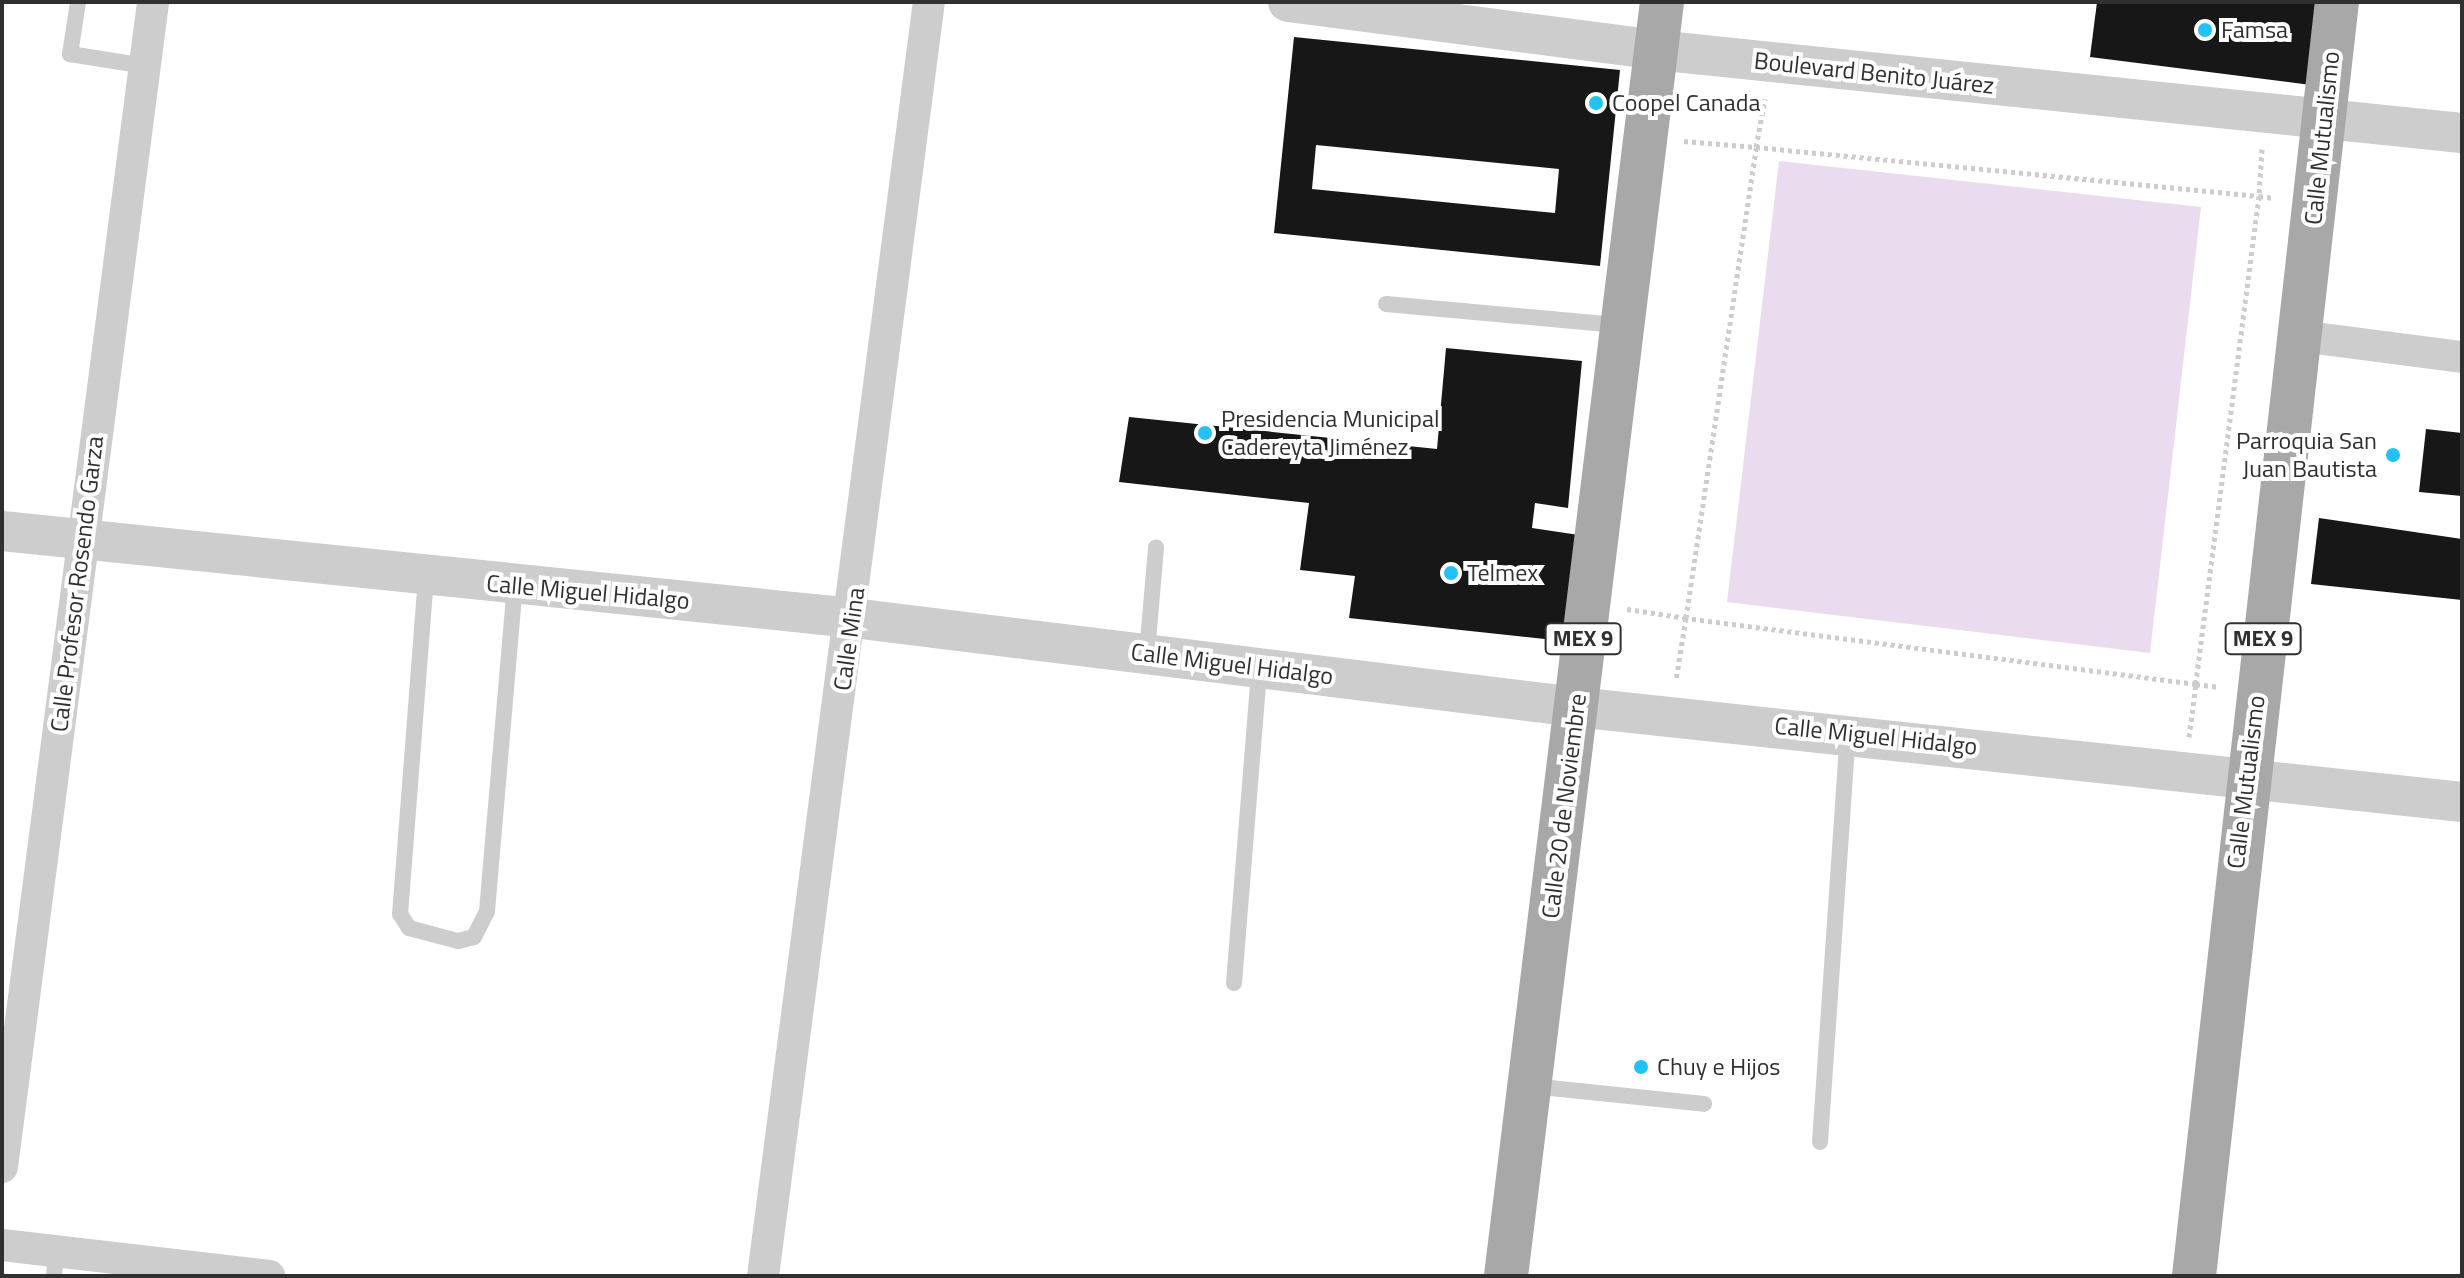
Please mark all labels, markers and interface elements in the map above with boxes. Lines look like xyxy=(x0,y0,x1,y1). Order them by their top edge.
place label: Famsa xyxy=(2221,16,2288,44)
marker: Famsa xyxy=(2196,21,2214,39)
street label: Boulevard Benito Juárez xyxy=(1753,46,1995,100)
street label: Calle Mutualismo xyxy=(2299,50,2345,226)
place label: Coopel Canada xyxy=(1612,89,1760,117)
marker: Coopel Canada xyxy=(1587,94,1605,112)
place label: Presidencia Municipal Cadereyta Jiménez xyxy=(1221,405,1440,461)
marker: Presidencia Municipal Cadereyta Jiménez xyxy=(1196,424,1214,442)
place label: Parroquia San Juan Bautista xyxy=(2236,427,2377,483)
street label: Calle Profesor Rosendo Garza xyxy=(45,434,109,734)
marker: Parroquia San Juan Bautista xyxy=(2384,446,2402,464)
place label: Telmex xyxy=(1467,559,1538,587)
marker: Telmex xyxy=(1442,564,1460,582)
street label: Calle Miguel Hidalgo xyxy=(485,569,691,615)
street label: Calle Mina xyxy=(828,586,870,692)
road number: MEX 9 xyxy=(1543,621,1623,657)
road number: MEX 9 xyxy=(2223,621,2303,657)
street label: Calle Miguel Hidalgo xyxy=(1129,637,1335,691)
street label: Calle 20 de Noviembre xyxy=(1536,692,1592,920)
street label: Calle Mutualismo xyxy=(2221,694,2271,870)
street label: Calle Miguel Hidalgo xyxy=(1773,711,1979,761)
place label: Chuy e Hijos xyxy=(1657,1053,1781,1081)
marker: Chuy e Hijos xyxy=(1632,1058,1650,1076)

